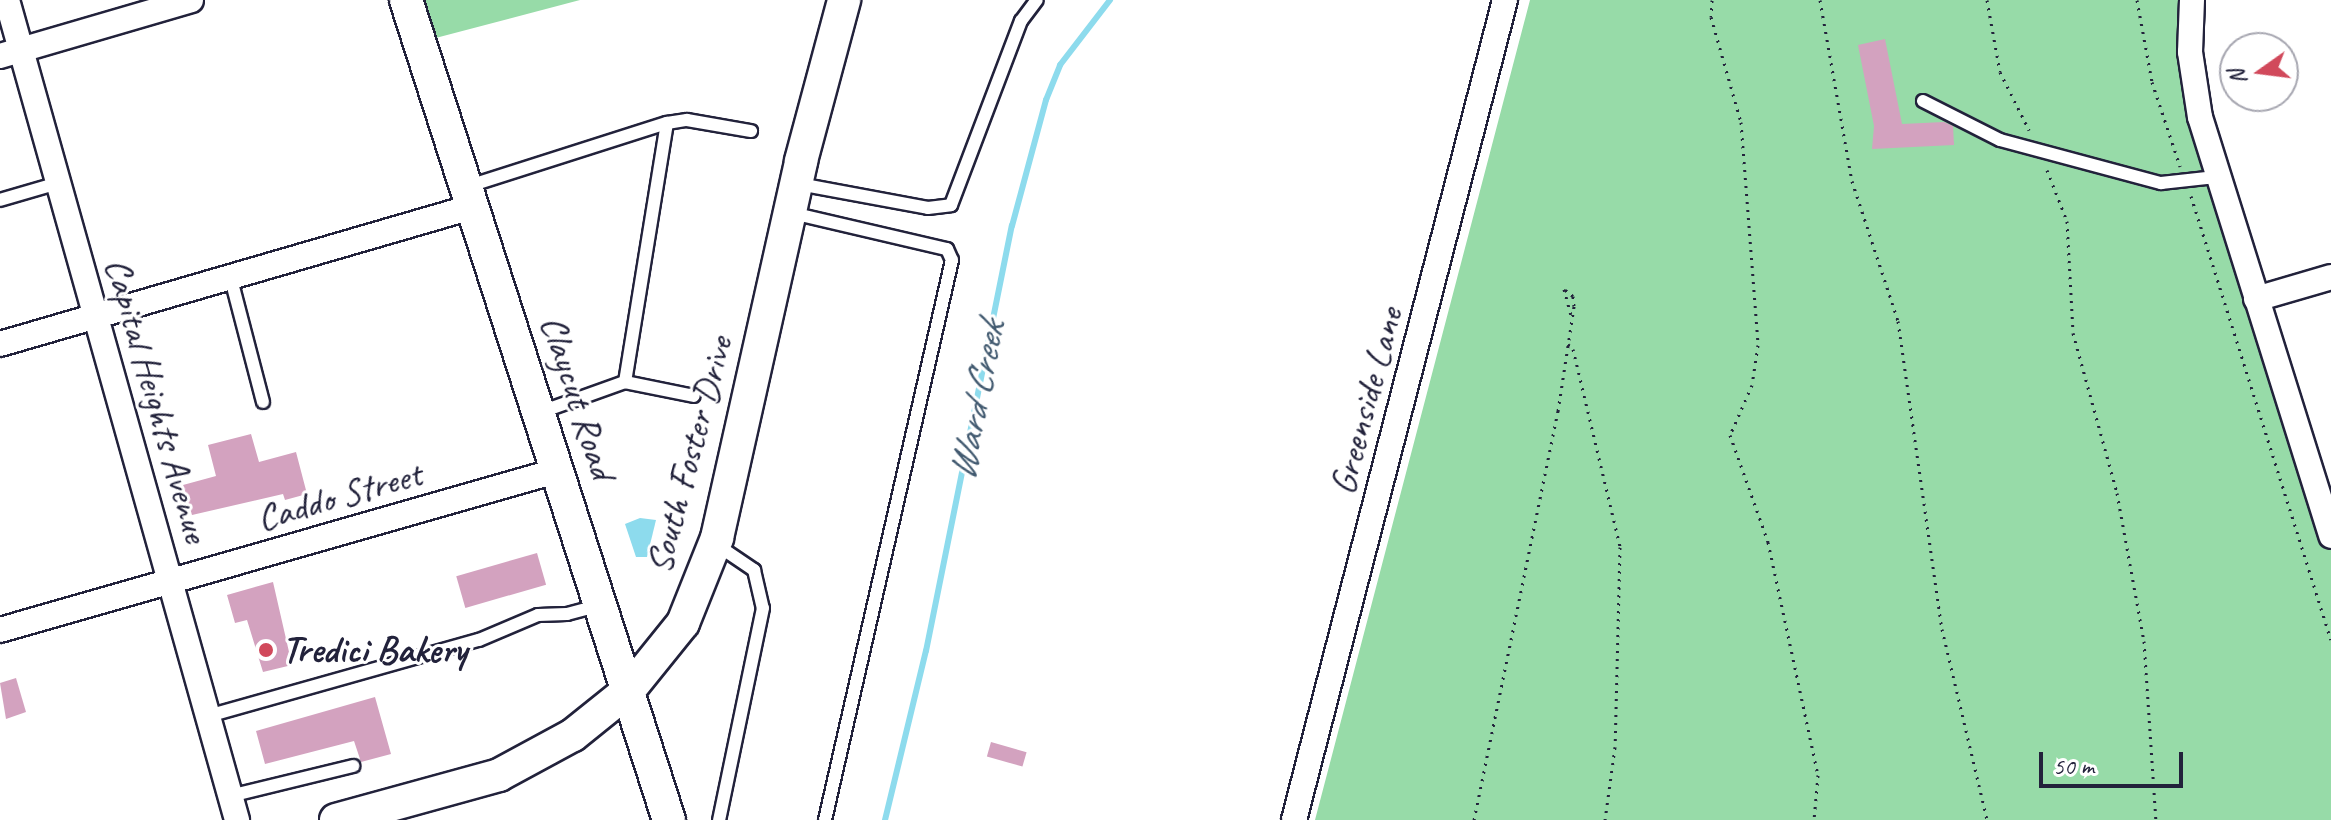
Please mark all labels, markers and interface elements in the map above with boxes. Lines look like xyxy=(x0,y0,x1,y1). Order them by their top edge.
north arrow xyxy=(2219,32,2299,112)
text: N xyxy=(2222,67,2253,87)
street label: Capital Heights Avenue xyxy=(95,253,219,547)
street label: Greenside Lane xyxy=(1319,302,1413,500)
street label: Claycut Road xyxy=(530,310,626,484)
water label: Ward Creek xyxy=(937,318,1015,484)
street label: South Foster Drive xyxy=(635,331,743,579)
street label: Caddo Street xyxy=(251,451,427,541)
place label: Tredici Bakery xyxy=(282,627,467,673)
marker: Tredici Bakery xyxy=(257,641,275,659)
scale bar xyxy=(2043,736,2187,786)
text: 50 m xyxy=(2053,751,2094,781)

